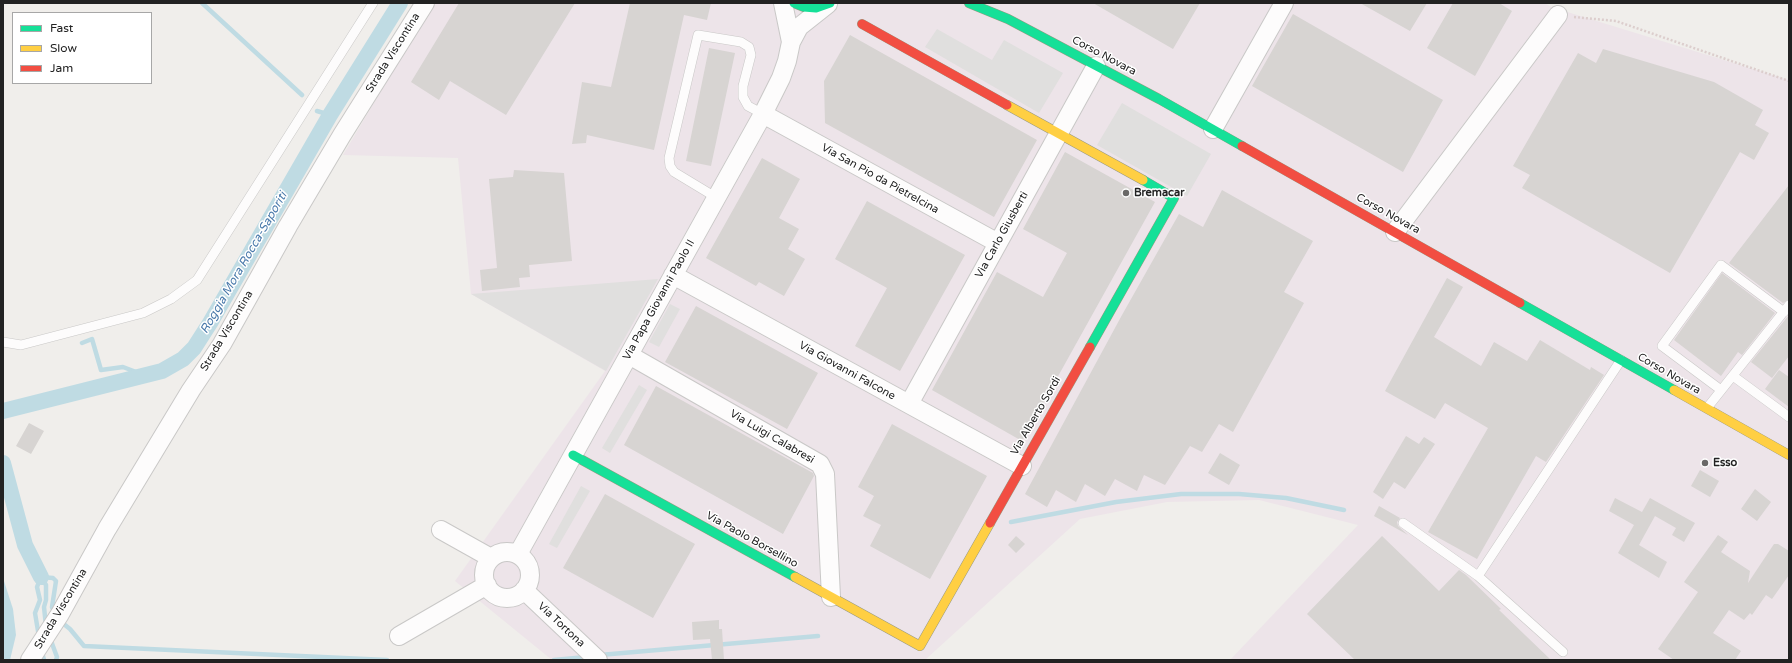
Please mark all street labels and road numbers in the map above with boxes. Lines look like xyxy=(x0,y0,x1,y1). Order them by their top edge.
street label: Strada Viscontina xyxy=(363,11,423,95)
street label: Corso Novara xyxy=(1070,34,1138,78)
street label: Via San Pio da Pietrelcina xyxy=(819,141,941,217)
street label: Via Carlo Giusberti xyxy=(973,189,1031,281)
street label: Corso Novara xyxy=(1354,191,1422,237)
street label: Via Papa Giovanni Paolo II xyxy=(620,237,698,363)
street label: Strada Viscontina xyxy=(198,288,256,374)
street label: Via Giovanni Falcone xyxy=(797,339,897,403)
street label: Corso Novara xyxy=(1635,351,1703,397)
street label: Via Alberto Sordi xyxy=(1008,374,1064,458)
street label: Via Luigi Calabresi xyxy=(727,407,817,467)
street label: Via Paolo Borsellino xyxy=(704,509,800,571)
street label: Strada Viscontina xyxy=(32,566,90,652)
street label: Via Tortona xyxy=(535,600,587,650)

